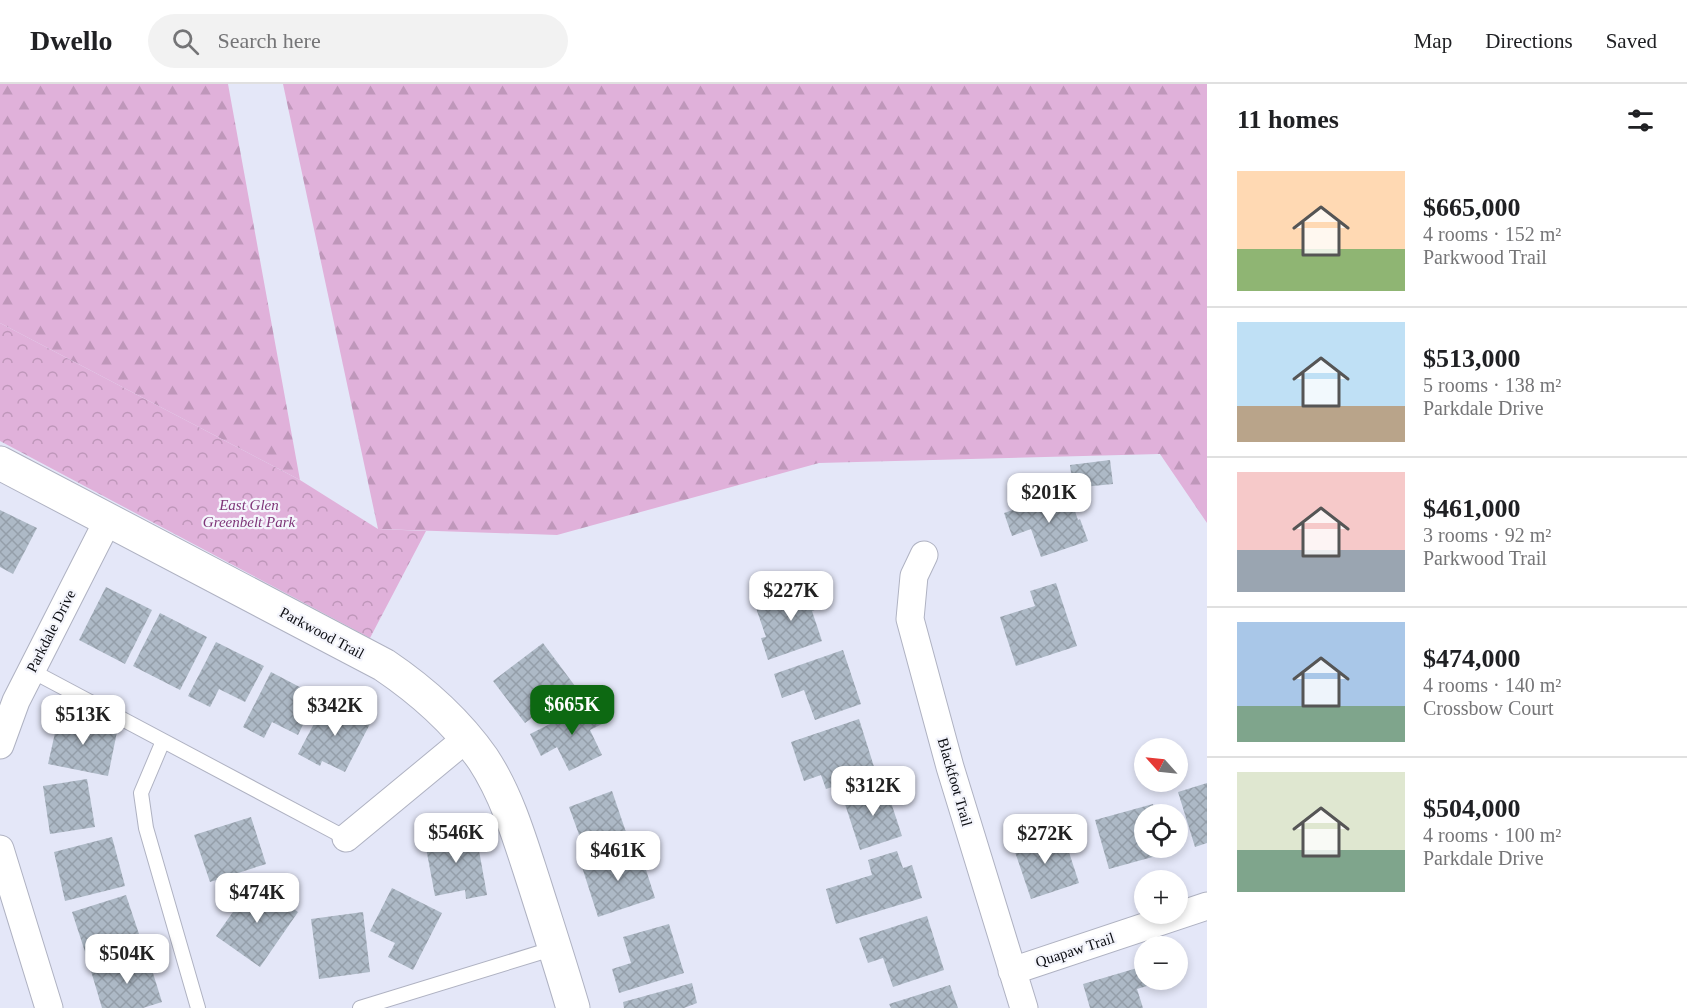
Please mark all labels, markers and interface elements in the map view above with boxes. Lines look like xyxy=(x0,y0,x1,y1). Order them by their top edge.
search box xyxy=(148,14,568,68)
text: Dwello xyxy=(30,25,112,56)
icon: search xyxy=(169,25,202,58)
text: Search here xyxy=(217,28,321,53)
text: Map xyxy=(1414,29,1452,53)
text: Directions xyxy=(1485,29,1573,53)
text: Saved xyxy=(1606,29,1657,53)
icon: filters xyxy=(1624,104,1657,137)
text: 11 homes xyxy=(1237,105,1339,134)
text: $665,000 xyxy=(1423,193,1521,222)
icon: home xyxy=(1285,195,1357,267)
text: 4 rooms · 152 m² xyxy=(1423,223,1561,245)
text: Parkwood Trail xyxy=(1423,246,1547,268)
text: $513,000 xyxy=(1423,344,1521,373)
icon: home xyxy=(1285,346,1357,418)
text: 5 rooms · 138 m² xyxy=(1423,374,1561,396)
text: Parkdale Drive xyxy=(1423,397,1544,419)
pin: $201K xyxy=(1007,473,1091,524)
text: $201K xyxy=(1021,481,1077,503)
text: $461,000 xyxy=(1423,494,1521,523)
icon: home xyxy=(1285,496,1357,568)
park label: East Glen Greenbelt Park xyxy=(203,497,295,530)
text: 3 rooms · 92 m² xyxy=(1423,524,1551,546)
text: Parkwood Trail xyxy=(1423,547,1547,569)
pin: $227K xyxy=(749,571,833,622)
text: $227K xyxy=(763,579,819,601)
street label: Parkdale Drive xyxy=(23,587,79,675)
street label: Parkwood Trail xyxy=(277,604,367,662)
text: $474,000 xyxy=(1423,644,1521,673)
icon: home xyxy=(1285,646,1357,718)
text: 4 rooms · 140 m² xyxy=(1423,674,1561,696)
pin: $665K xyxy=(530,685,614,736)
pin: $342K xyxy=(293,686,377,737)
text: $665K xyxy=(544,693,600,715)
text: $342K xyxy=(307,694,363,716)
pin: $513K xyxy=(41,695,125,746)
text: Crossbow Court xyxy=(1423,697,1554,719)
text: $513K xyxy=(55,703,111,725)
street label: Blackfoot Trail xyxy=(935,736,975,828)
north arrow xyxy=(1134,738,1188,792)
map controls xyxy=(1134,738,1188,990)
pin: $312K xyxy=(831,766,915,817)
text: $312K xyxy=(845,774,901,796)
text: $504,000 xyxy=(1423,794,1521,823)
icon: home xyxy=(1285,796,1357,868)
button: locate xyxy=(1134,804,1188,858)
pin: $546K xyxy=(414,813,498,864)
pin: $272K xyxy=(1003,814,1087,865)
text: $546K xyxy=(428,821,484,843)
text: $272K xyxy=(1017,822,1073,844)
text: 4 rooms · 100 m² xyxy=(1423,824,1561,846)
pin: $461K xyxy=(576,831,660,882)
text: $461K xyxy=(590,839,646,861)
text: Parkdale Drive xyxy=(1423,847,1544,869)
button: + xyxy=(1134,870,1188,924)
pin: $474K xyxy=(215,873,299,924)
text: $474K xyxy=(229,881,285,903)
street label: Quapaw Trail xyxy=(1033,930,1117,970)
pin: $504K xyxy=(85,934,169,985)
button: − xyxy=(1134,936,1188,990)
text: $504K xyxy=(99,942,155,964)

